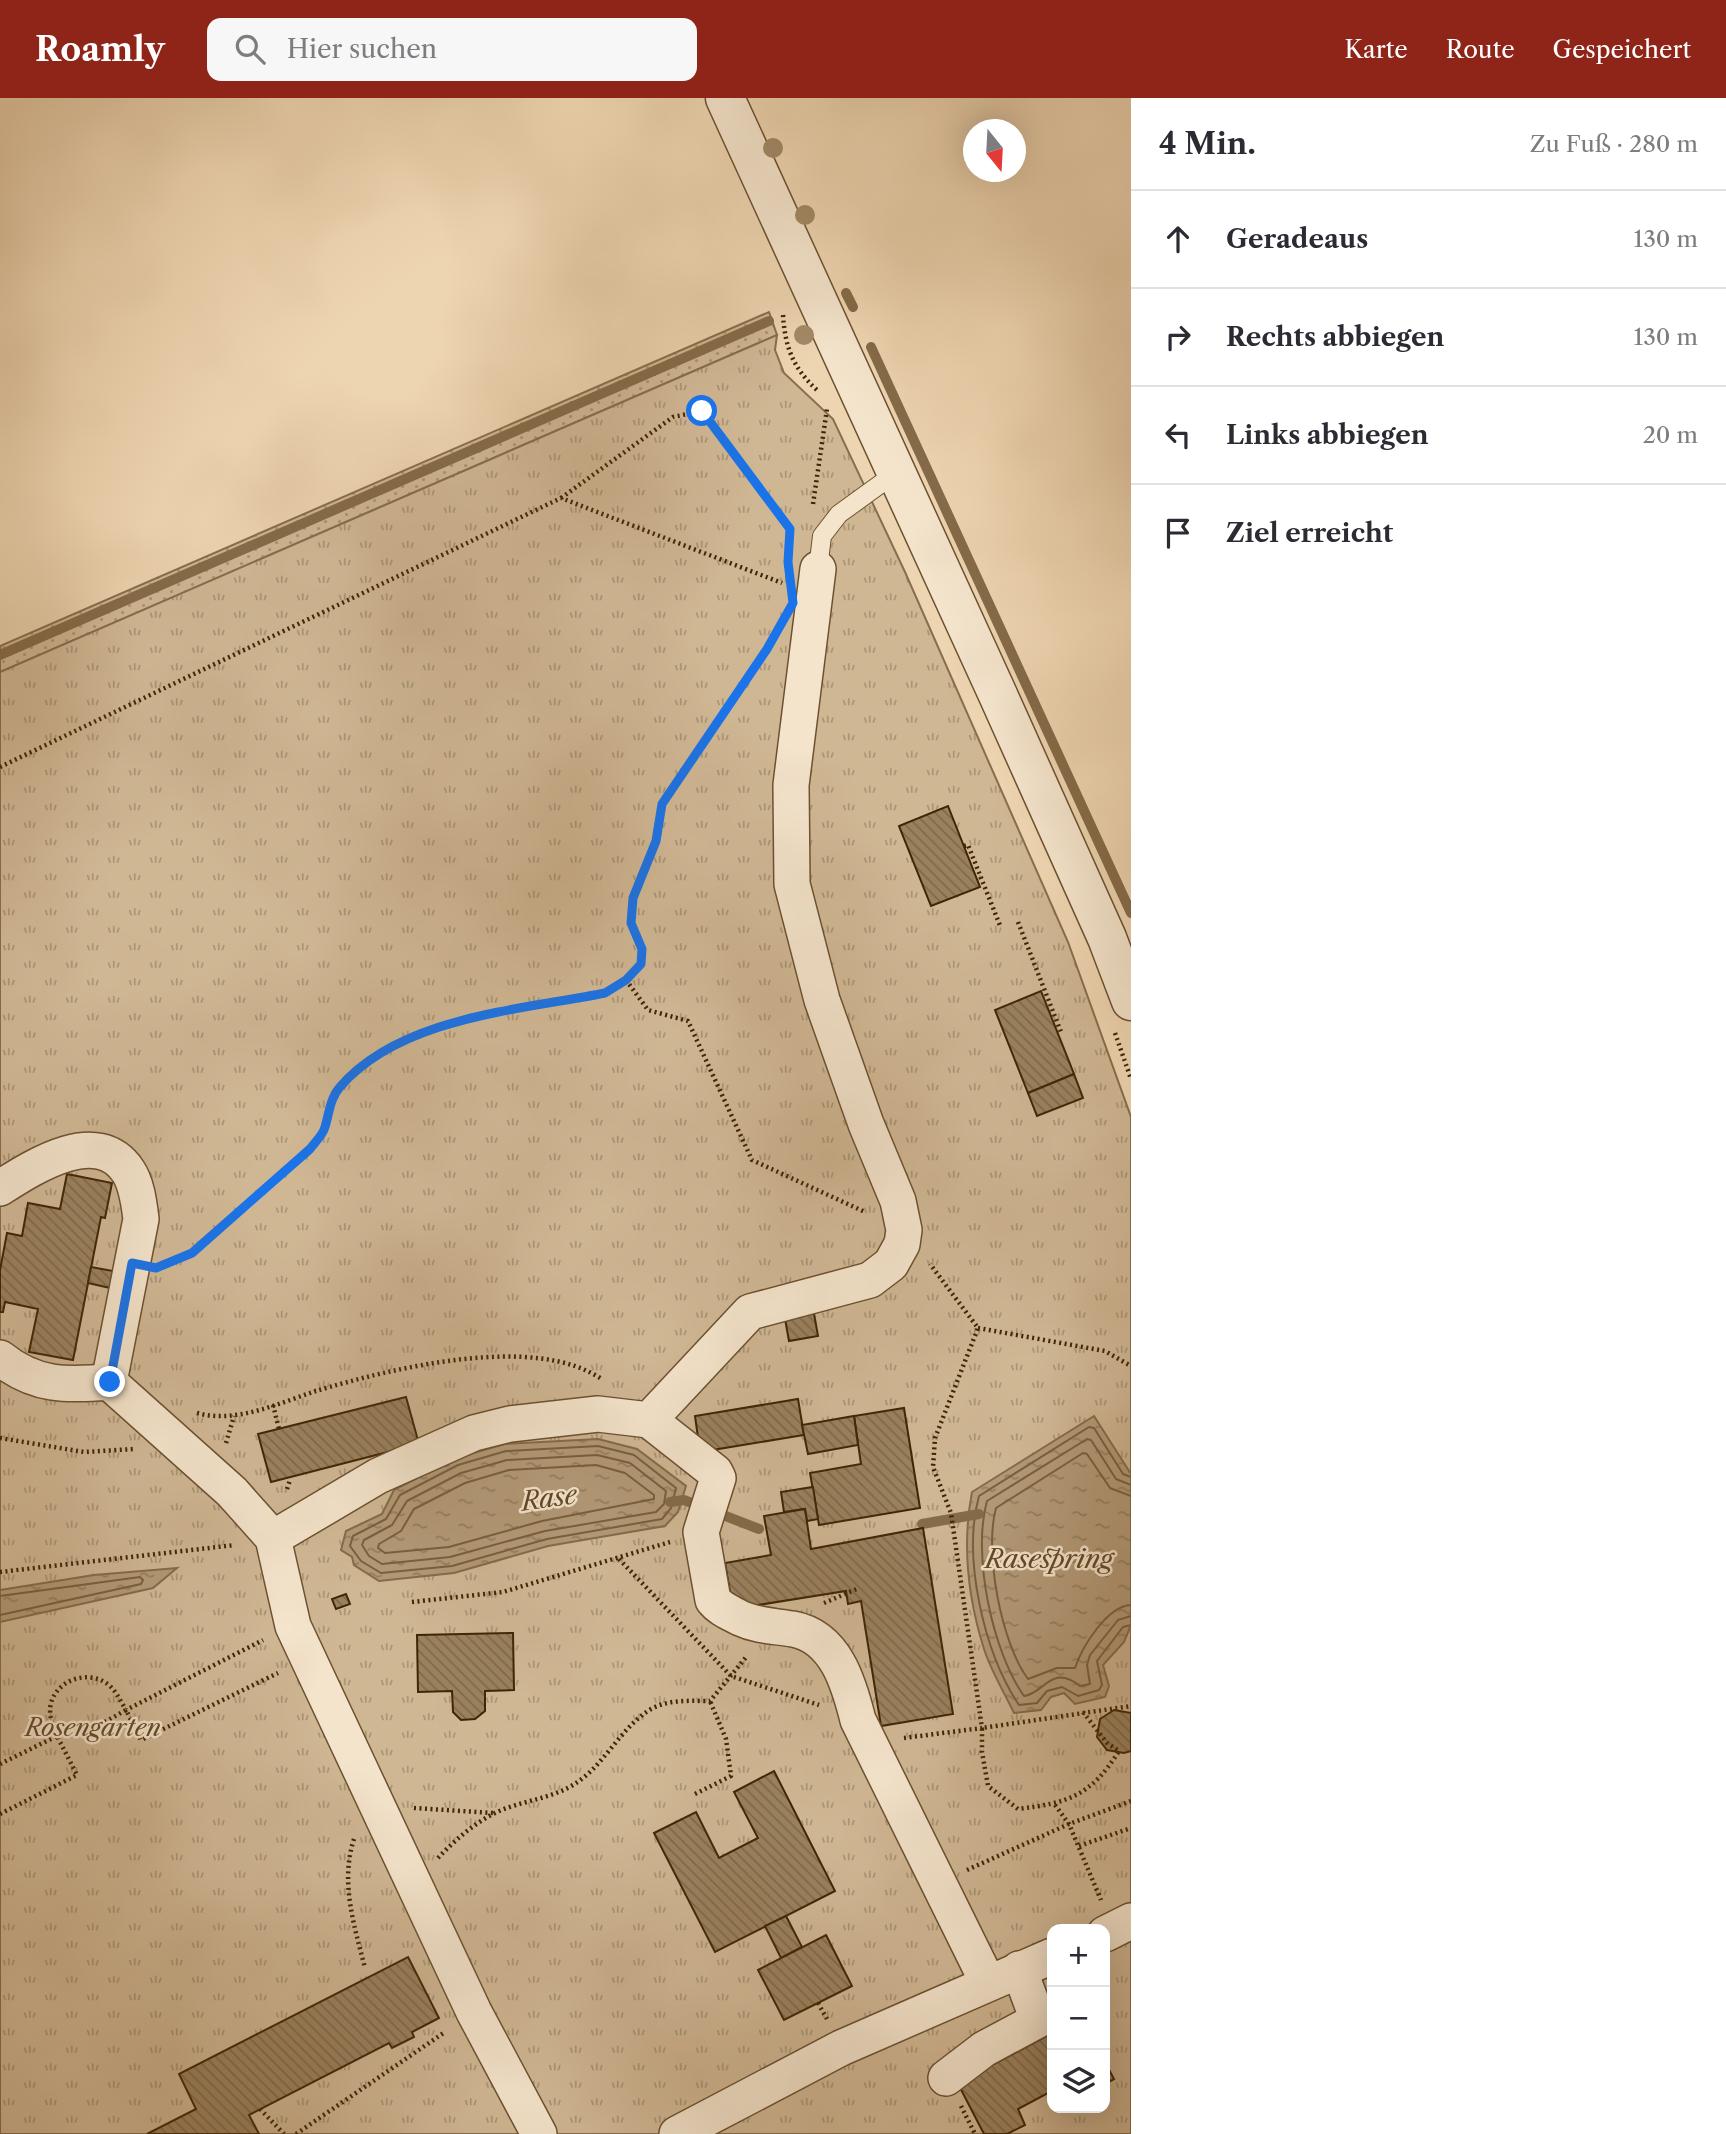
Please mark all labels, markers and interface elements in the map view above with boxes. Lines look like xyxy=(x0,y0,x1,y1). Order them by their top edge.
search box xyxy=(207,18,697,81)
text: Roamly xyxy=(35,29,165,70)
icon: search xyxy=(231,30,269,68)
text: Hier suchen xyxy=(287,33,437,65)
text: Karte xyxy=(1344,35,1408,64)
text: Route xyxy=(1446,35,1515,64)
text: Gespeichert xyxy=(1553,35,1691,64)
north arrow xyxy=(963,119,1026,182)
text: 4 Min. xyxy=(1159,125,1256,162)
text: Zu Fuß · 280 m xyxy=(1530,130,1698,158)
icon: ahead xyxy=(1159,220,1197,258)
text: Geradeaus xyxy=(1226,223,1368,255)
text: 130 m xyxy=(1634,225,1698,253)
icon: right xyxy=(1159,318,1197,356)
text: Rechts abbiegen xyxy=(1226,321,1444,353)
text: 130 m xyxy=(1634,323,1698,351)
route start xyxy=(686,395,717,426)
icon: left xyxy=(1159,416,1197,454)
text: Links abbiegen xyxy=(1226,419,1429,451)
text: 20 m xyxy=(1643,421,1698,449)
icon: arrive xyxy=(1159,514,1197,552)
text: Ziel erreicht xyxy=(1226,517,1393,549)
route end xyxy=(94,1366,125,1397)
water label: Rase xyxy=(517,1478,580,1518)
water label: Rasespring xyxy=(983,1543,1116,1575)
park label: Rosengarten xyxy=(23,1713,161,1742)
map controls xyxy=(1047,1924,1110,2113)
button: + xyxy=(1047,1924,1110,1987)
button: − xyxy=(1047,1987,1110,2050)
button: layers xyxy=(1047,2050,1110,2113)

